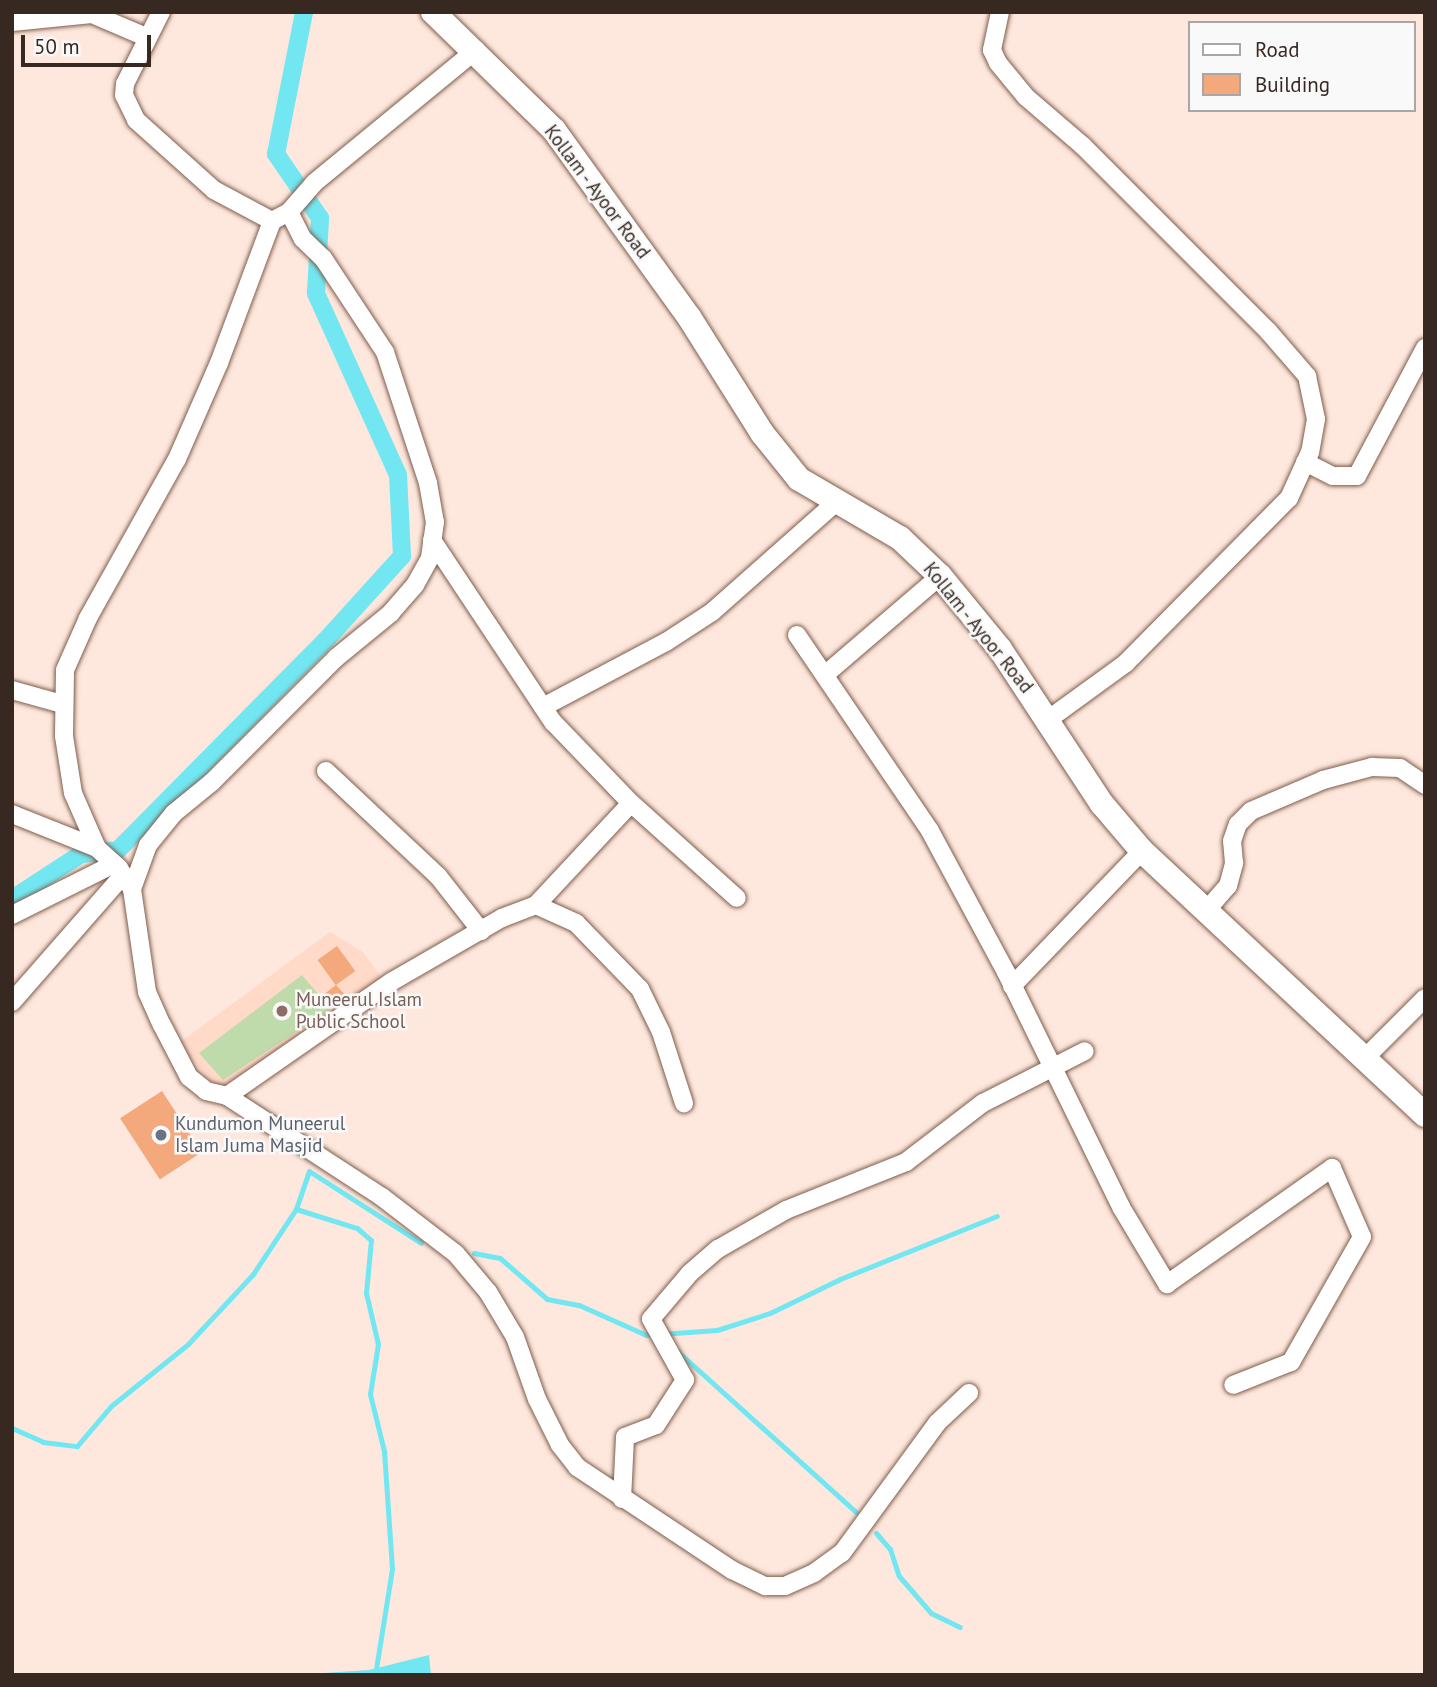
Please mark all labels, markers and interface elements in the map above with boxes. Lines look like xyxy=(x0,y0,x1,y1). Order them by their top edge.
scale bar xyxy=(24,21,154,65)
legend xyxy=(1188,21,1416,112)
text: 50 m xyxy=(34,33,80,60)
text: Road xyxy=(1255,36,1299,63)
text: Building xyxy=(1255,71,1330,98)
street label: Kollam - Ayoor Road xyxy=(538,119,656,265)
street label: Kollam - Ayoor Road xyxy=(917,557,1039,699)
place label: Muneerul Islam Public School xyxy=(296,989,422,1033)
marker: Muneerul Islam Public School xyxy=(274,1003,290,1019)
place label: Kundumon Muneerul Islam Juma Masjid xyxy=(175,1113,345,1157)
marker: Kundumon Muneerul Islam Juma Masjid xyxy=(153,1127,169,1143)

